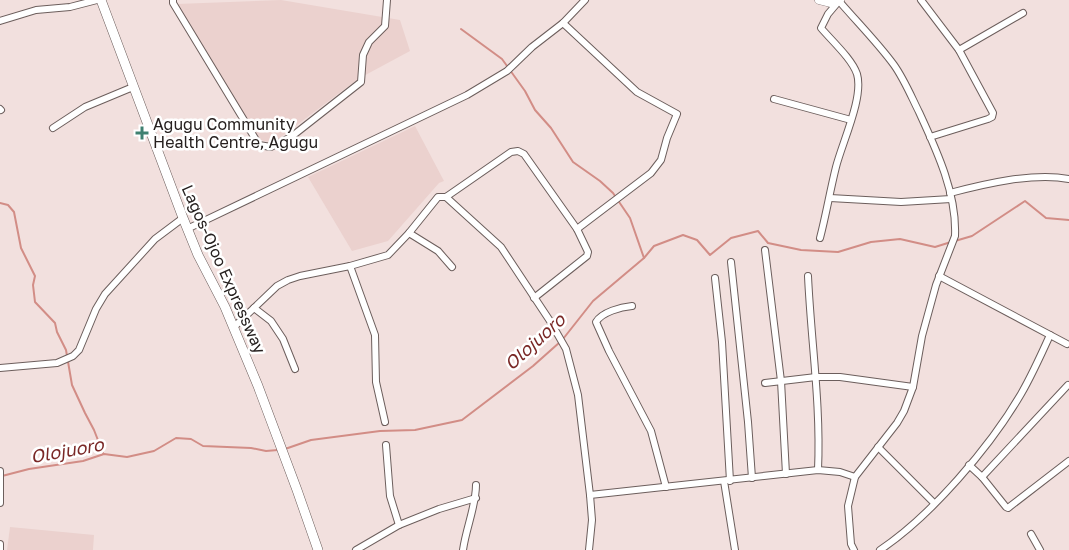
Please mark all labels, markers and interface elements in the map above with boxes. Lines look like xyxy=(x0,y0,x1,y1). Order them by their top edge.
place label: Agugu Community Health Centre, Agugu xyxy=(153,114,318,152)
marker: Agugu Community Health Centre, Agugu xyxy=(135,126,149,140)
street label: Lagos-Ojoo Expressway xyxy=(178,181,270,357)
water label: Olojuoro xyxy=(500,308,570,374)
water label: Olojuoro xyxy=(29,433,106,467)

